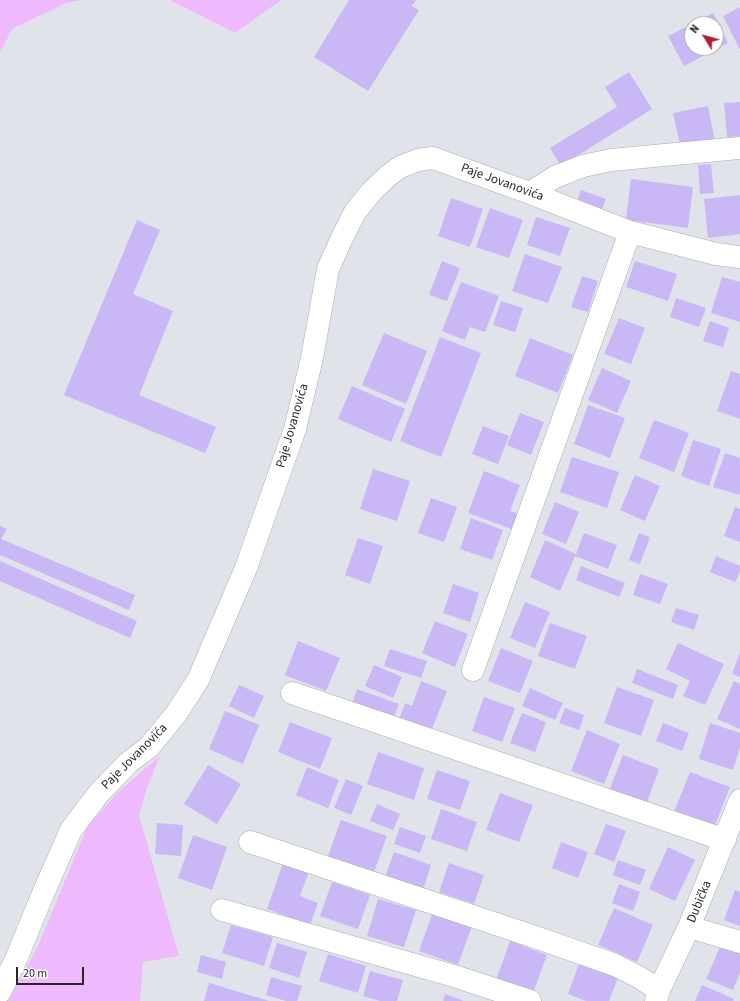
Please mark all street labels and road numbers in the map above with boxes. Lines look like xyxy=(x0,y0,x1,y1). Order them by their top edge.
street label: Paje Jovanovića xyxy=(458,161,546,205)
street label: Paje Jovanovića xyxy=(274,382,312,470)
street label: Paje Jovanovića xyxy=(99,721,171,793)
street label: Dubička xyxy=(684,879,716,925)

